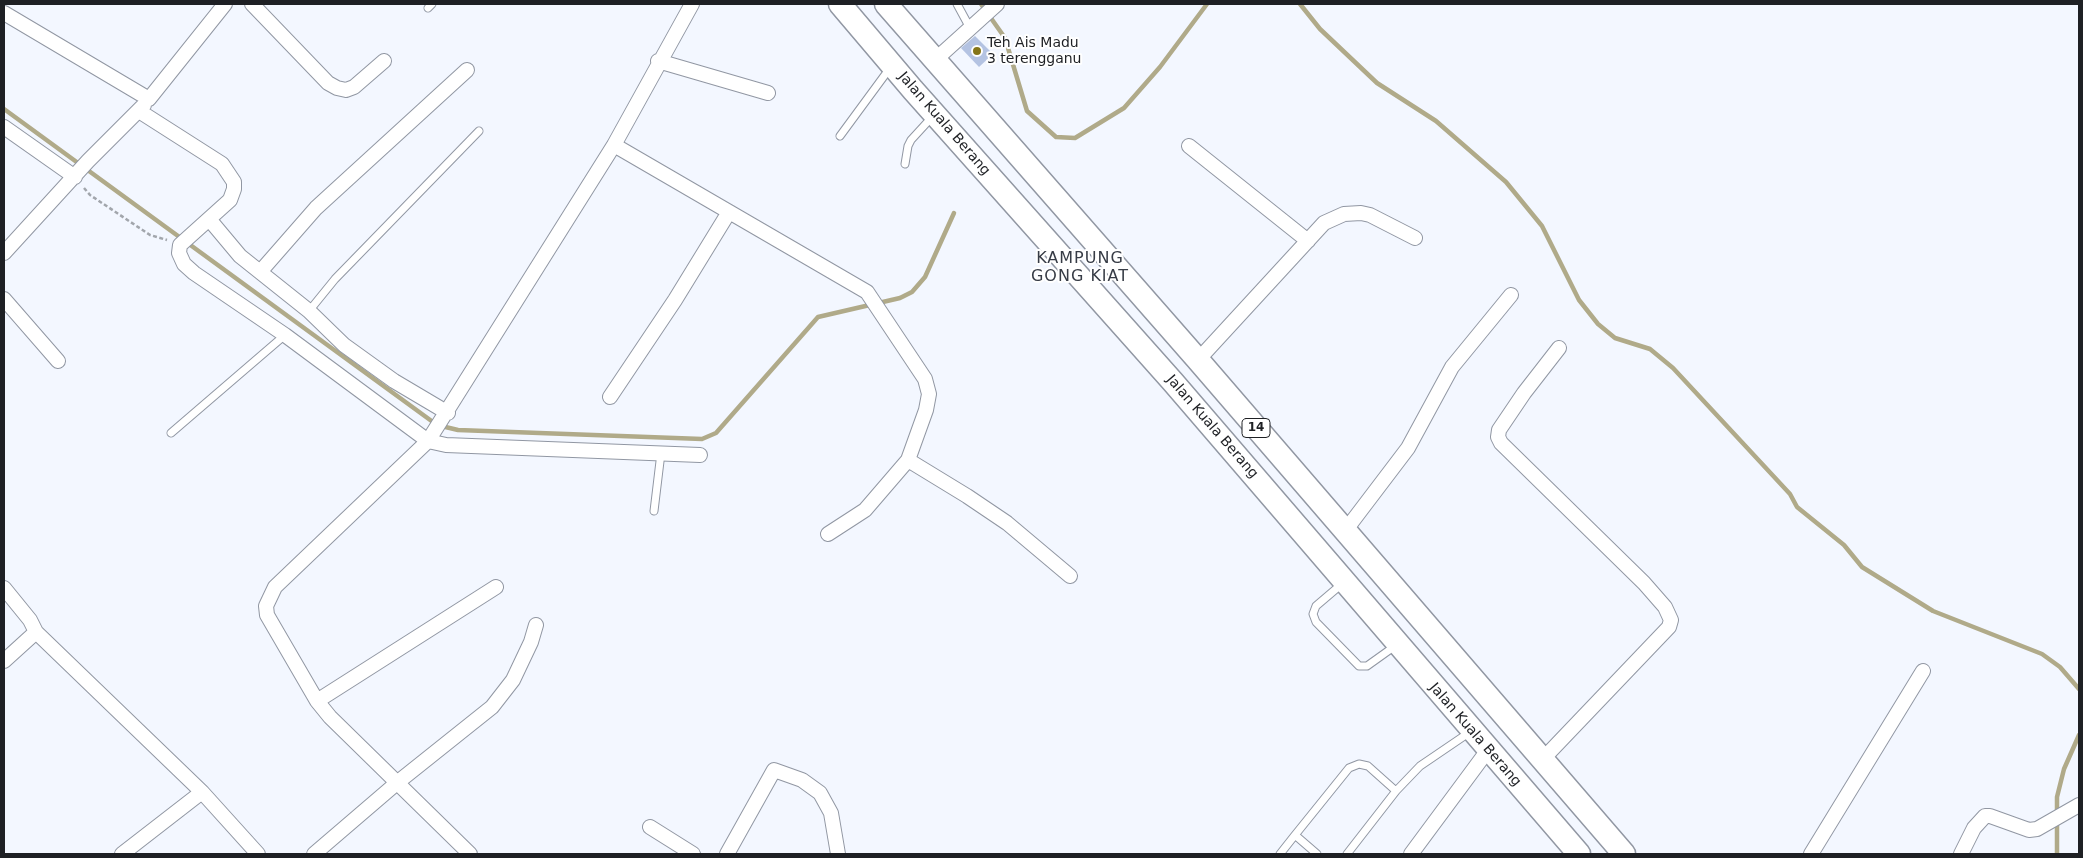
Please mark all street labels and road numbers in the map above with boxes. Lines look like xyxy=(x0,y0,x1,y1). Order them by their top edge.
street label: Jalan Kuala Berang xyxy=(894,69,994,179)
street label: Jalan Kuala Berang xyxy=(1162,372,1262,482)
road number: 14 xyxy=(1242,418,1270,438)
street label: Jalan Kuala Berang xyxy=(1425,680,1525,790)

